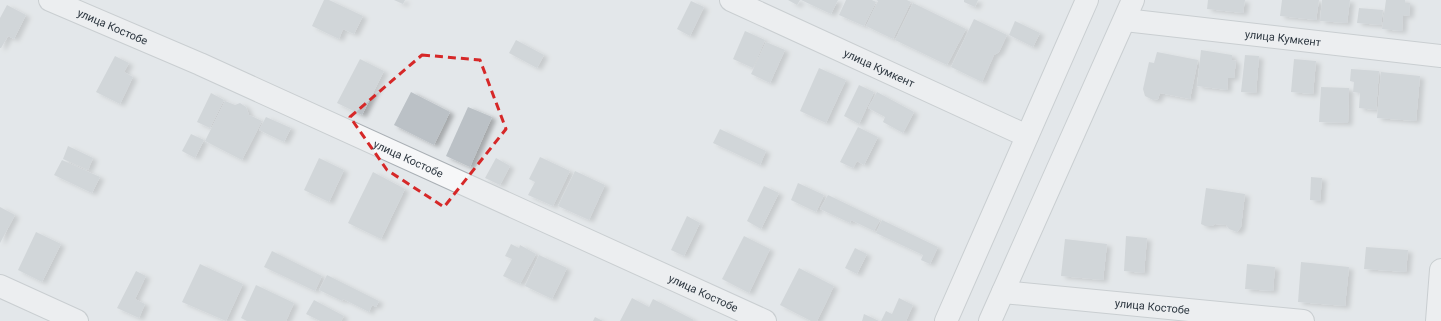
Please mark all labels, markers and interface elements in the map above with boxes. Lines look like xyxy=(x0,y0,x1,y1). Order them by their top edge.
street label: улица Костобе xyxy=(75,6,150,47)
street label: улица Кумкент xyxy=(1244,27,1322,49)
street label: улица Кумкент xyxy=(842,46,917,90)
street label: улица Костобе xyxy=(371,137,445,180)
street label: улица Костобе xyxy=(666,271,740,314)
street label: улица Костобе xyxy=(1114,296,1191,317)

